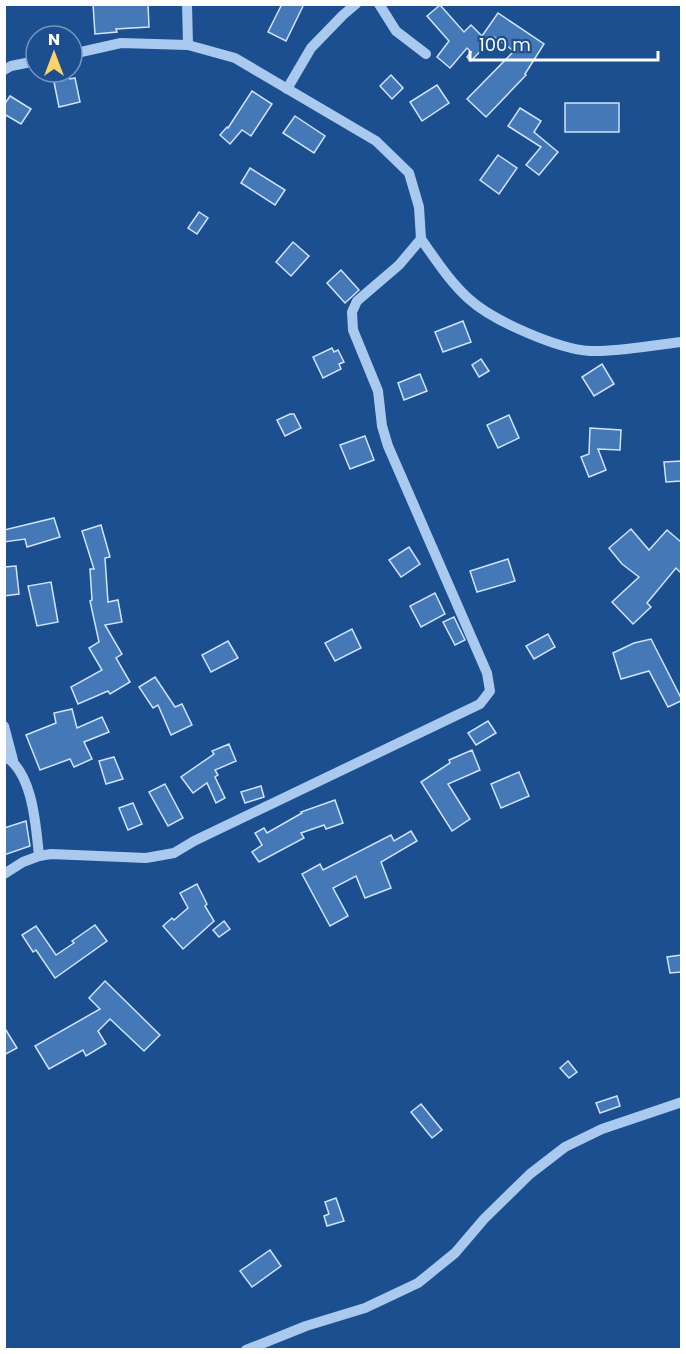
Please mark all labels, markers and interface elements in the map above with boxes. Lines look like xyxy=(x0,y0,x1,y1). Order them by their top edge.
north arrow xyxy=(24,24,84,84)
scale bar xyxy=(470,24,658,62)
text: N xyxy=(48,28,60,51)
text: 100 m xyxy=(479,32,531,57)

